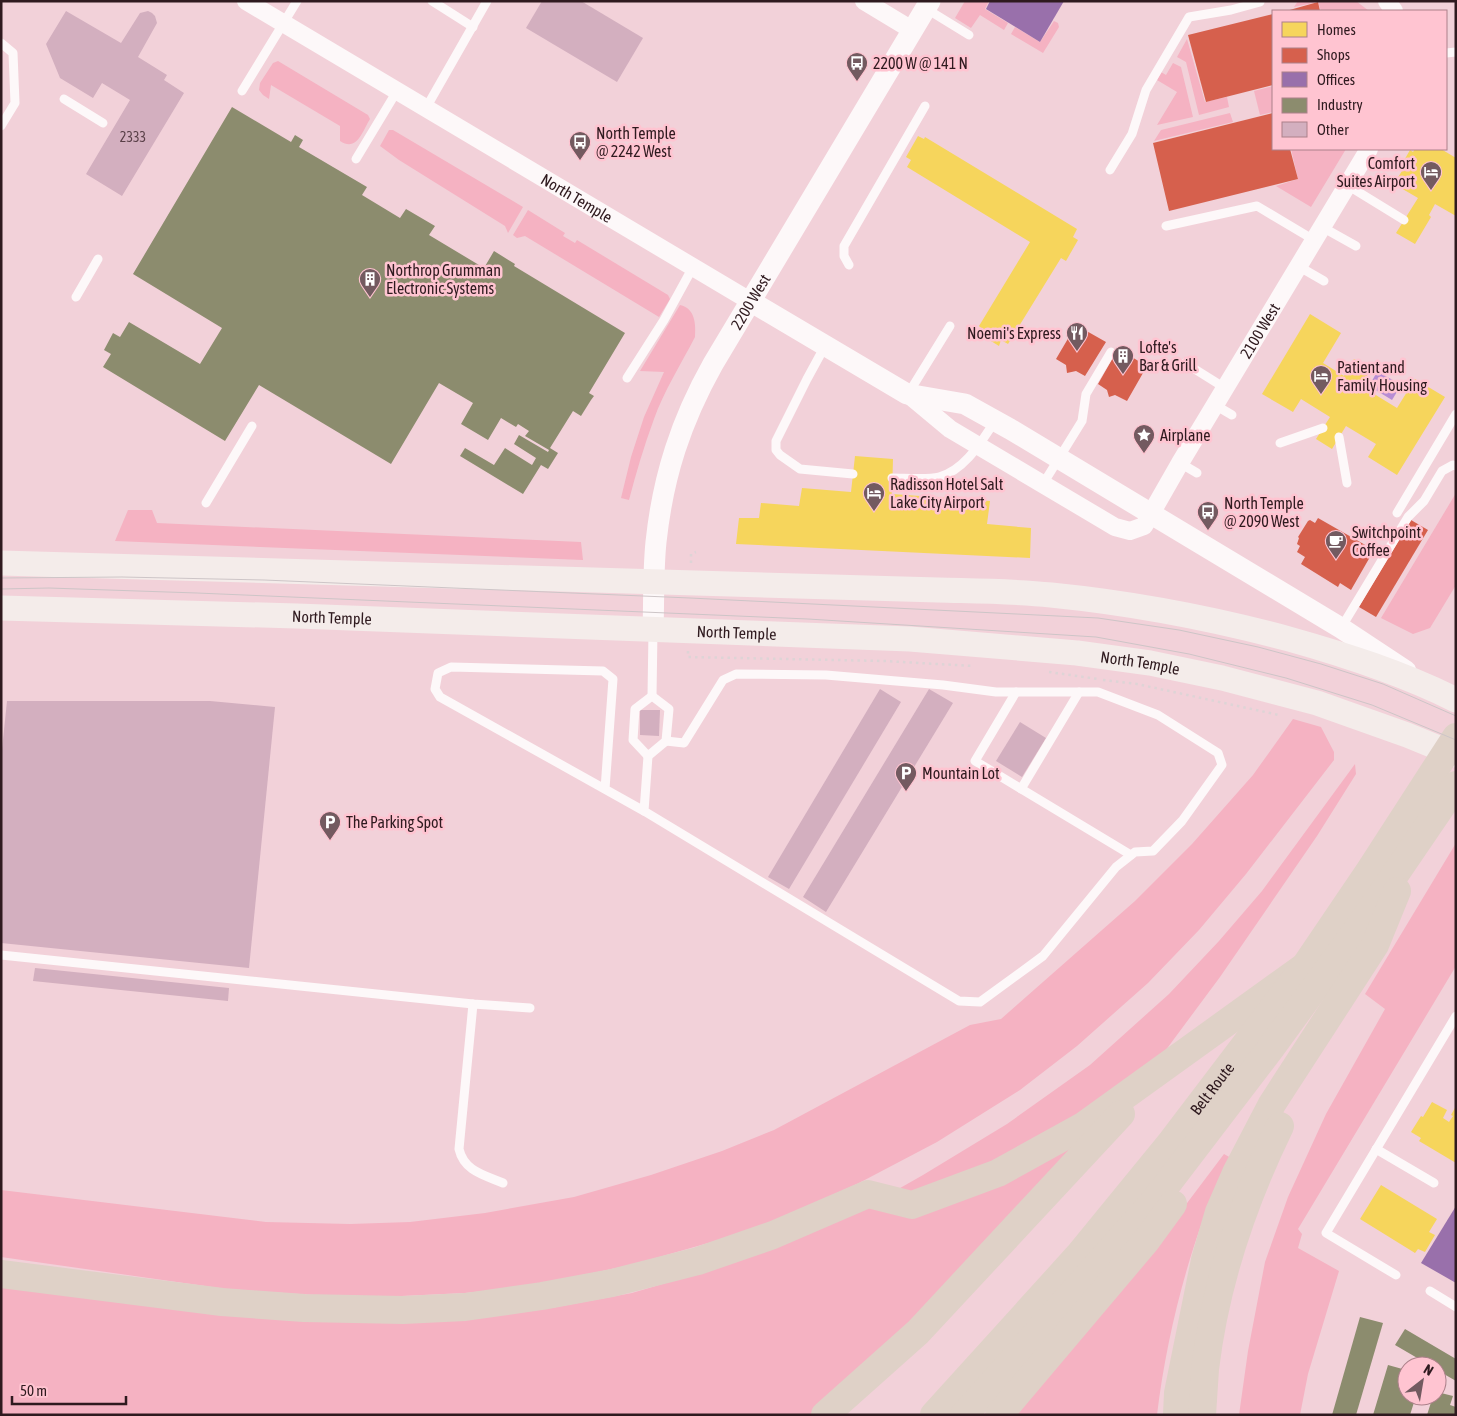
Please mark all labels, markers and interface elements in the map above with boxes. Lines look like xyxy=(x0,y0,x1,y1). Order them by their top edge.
legend xyxy=(1272,10,1447,150)
text: Homes xyxy=(1317,21,1356,38)
text: Shops xyxy=(1317,46,1350,63)
bus stop icon: 2200 W @ 141 N xyxy=(845,51,869,82)
place label: 2200 W @ 141 N xyxy=(873,54,968,72)
text: Offices xyxy=(1317,71,1355,88)
text: Industry xyxy=(1317,96,1363,113)
text: Other xyxy=(1317,121,1349,138)
place label: North Temple @ 2242 West xyxy=(596,124,676,160)
house number: 2333 xyxy=(120,129,146,145)
bus stop icon: North Temple @ 2242 West xyxy=(568,130,592,161)
place label: Comfort Suites Airport xyxy=(1337,154,1415,191)
hotel icon: Comfort Suites Airport xyxy=(1419,160,1443,191)
street label: North Temple xyxy=(538,170,616,226)
place label: Northrop Grumman Electronic Systems xyxy=(386,261,501,298)
building icon: Northrop Grumman Electronic Systems xyxy=(358,267,382,298)
street label: 2200 West xyxy=(727,271,774,332)
street label: 2100 West xyxy=(1236,300,1283,361)
restaurant icon: Noemi's Express xyxy=(1065,321,1089,352)
place label: Noemi's Express xyxy=(967,324,1061,343)
place label: Lofte's Bar & Grill xyxy=(1139,338,1198,374)
building icon: Lofte's Bar & Grill xyxy=(1111,344,1135,375)
place label: Patient and Family Housing xyxy=(1337,358,1427,395)
hotel icon: Patient and Family Housing xyxy=(1309,364,1333,395)
place icon: Airplane xyxy=(1132,423,1156,454)
place label: Airplane xyxy=(1160,426,1211,445)
place label: Radisson Hotel Salt Lake City Airport xyxy=(890,475,1004,512)
hotel icon: Radisson Hotel Salt Lake City Airport xyxy=(862,481,886,512)
place label: North Temple @ 2090 West xyxy=(1224,494,1304,530)
bus stop icon: North Temple @ 2090 West xyxy=(1196,500,1220,531)
place label: Switchpoint Coffee xyxy=(1352,523,1421,559)
cafe icon: Switchpoint Coffee xyxy=(1324,529,1348,560)
street label: North Temple xyxy=(292,607,372,628)
street label: North Temple xyxy=(696,622,777,644)
street label: North Temple xyxy=(1099,647,1181,678)
parking icon: Mountain Lot xyxy=(894,761,918,792)
place label: Mountain Lot xyxy=(922,764,1000,782)
parking icon: The Parking Spot xyxy=(318,810,342,841)
place label: The Parking Spot xyxy=(346,813,443,832)
street label: Belt Route xyxy=(1186,1059,1238,1118)
north arrow xyxy=(1397,1356,1447,1406)
text: N xyxy=(1421,1361,1436,1379)
scale bar xyxy=(12,1374,126,1406)
text: 50 m xyxy=(20,1382,47,1399)

